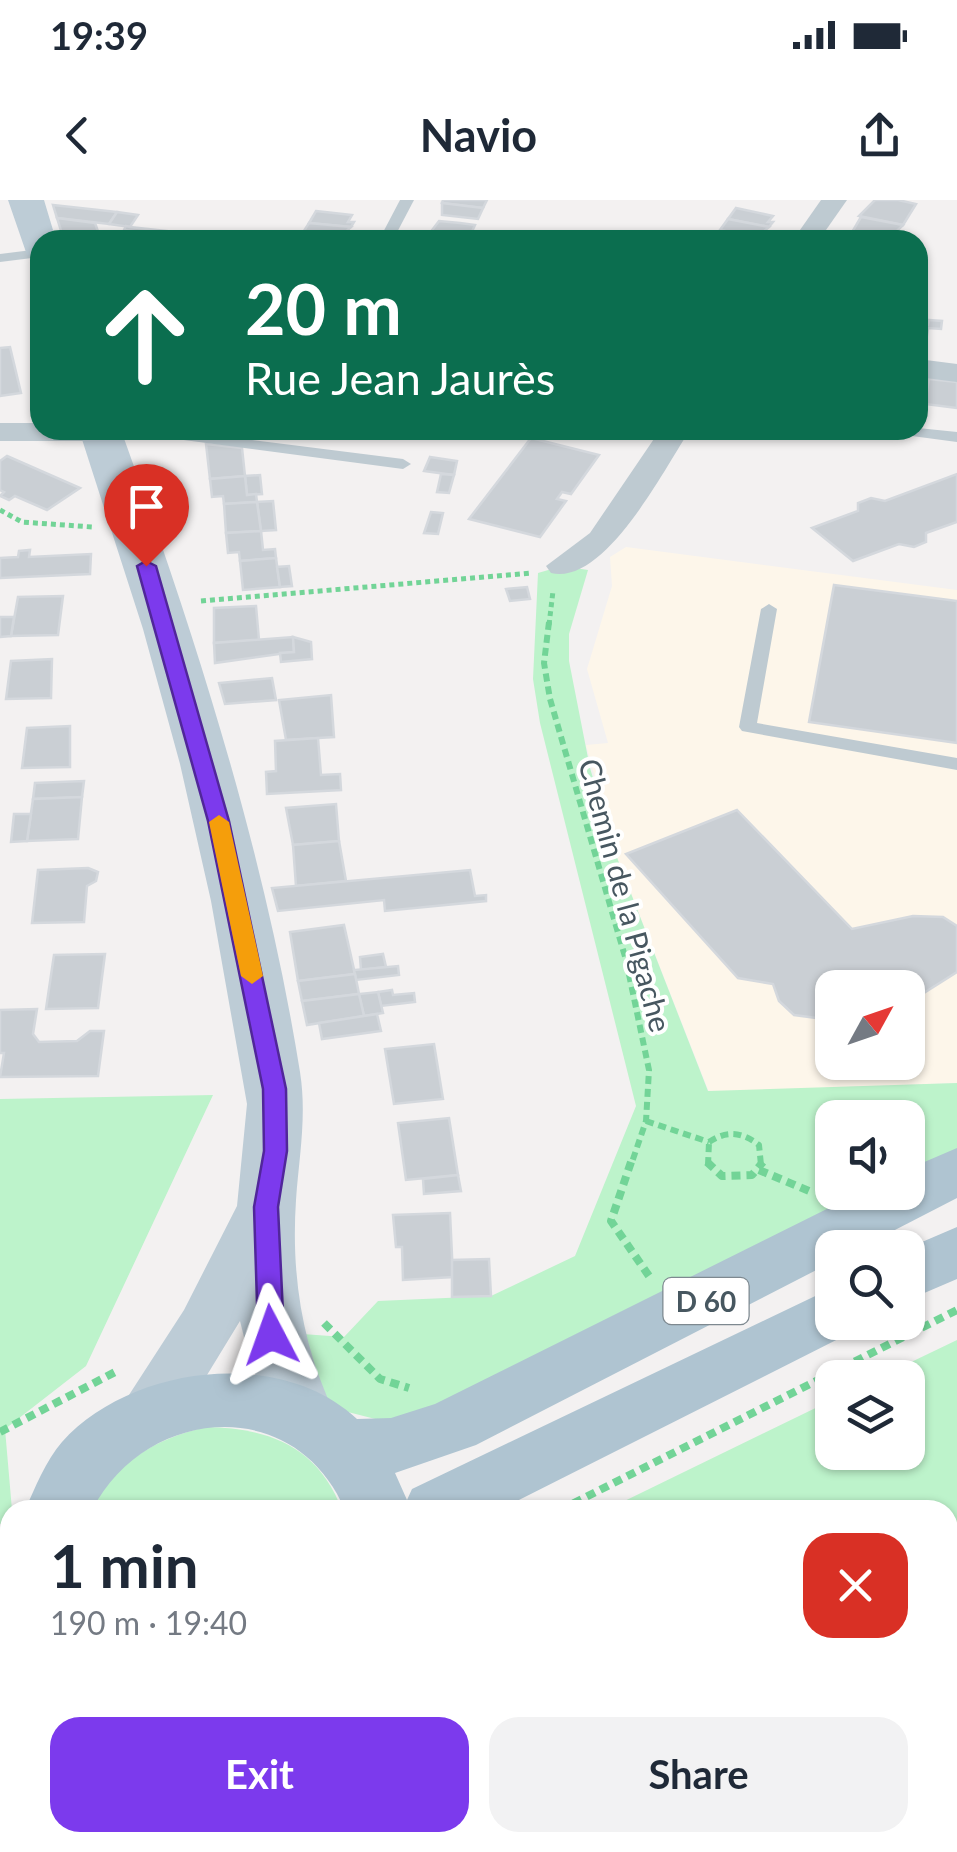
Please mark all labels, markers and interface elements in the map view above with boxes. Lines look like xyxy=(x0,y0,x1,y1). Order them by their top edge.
text: 19:39 xyxy=(50,12,148,58)
icon: back xyxy=(50,108,105,163)
text: Navio xyxy=(420,108,537,162)
icon: share xyxy=(852,108,907,163)
text: 20 m xyxy=(245,266,402,350)
icon: ahead xyxy=(80,270,210,400)
text: Rue Jean Jaurès xyxy=(245,351,555,405)
pin xyxy=(104,464,189,567)
icon: arrive xyxy=(119,479,174,534)
street label: Chemin de la Pigache xyxy=(572,754,680,1036)
north arrow xyxy=(815,970,925,1080)
map controls xyxy=(815,970,925,1470)
button: sound xyxy=(815,1100,925,1210)
button: search xyxy=(815,1230,925,1340)
road number: D 60 xyxy=(664,1278,748,1324)
position arrow xyxy=(219,1283,323,1387)
button: layers xyxy=(815,1360,925,1470)
text: 1 min xyxy=(50,1529,199,1601)
button: close xyxy=(803,1533,908,1638)
text: 190 m · 19:40 xyxy=(50,1603,247,1642)
button: Exit xyxy=(50,1717,469,1832)
button: Share xyxy=(489,1717,908,1832)

